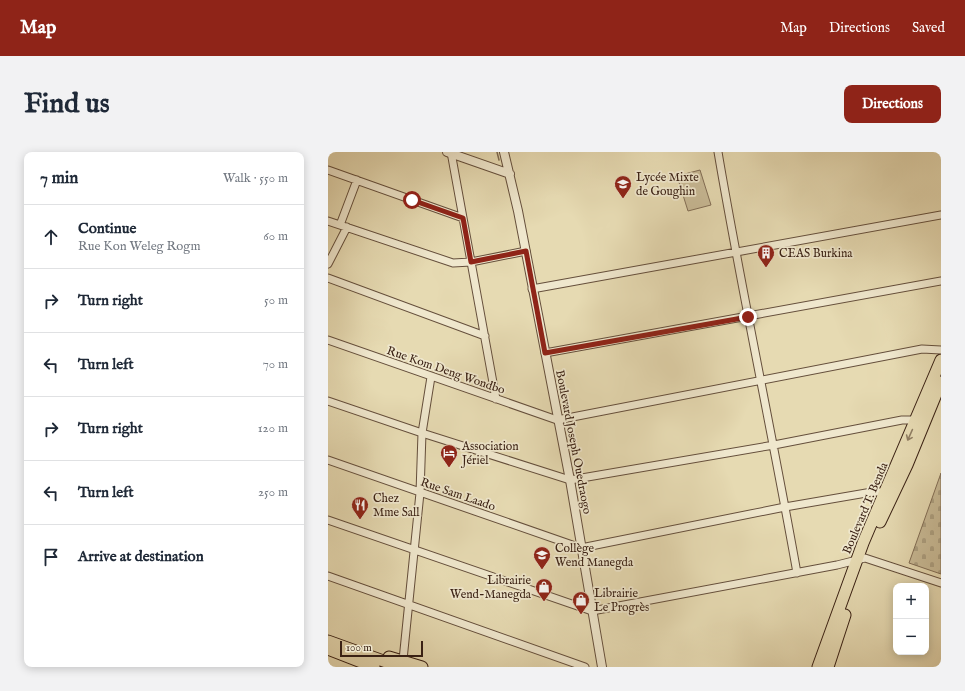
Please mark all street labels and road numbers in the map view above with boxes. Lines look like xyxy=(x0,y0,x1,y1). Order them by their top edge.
street label: Rue Kom Deng Wondbo xyxy=(385,343,507,398)
street label: Boulevard Joseph Ouedraogo xyxy=(551,369,595,516)
street label: Boulevard T. Benda xyxy=(839,459,892,556)
street label: Rue Sam Laado xyxy=(418,475,498,515)

